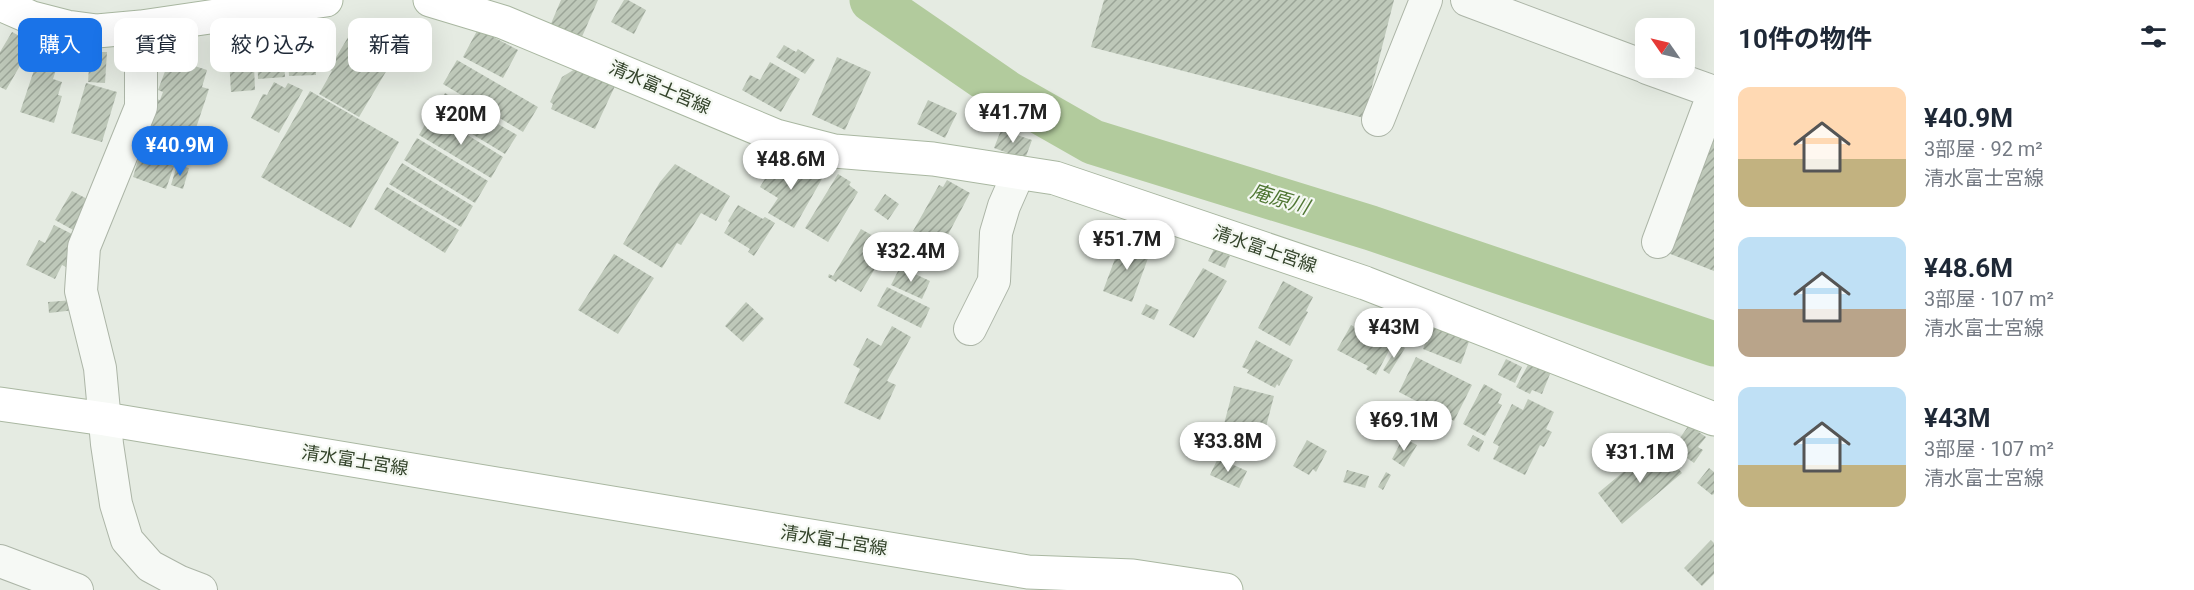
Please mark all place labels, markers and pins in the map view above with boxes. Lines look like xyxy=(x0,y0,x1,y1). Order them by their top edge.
pin: ¥41.7M xyxy=(964,93,1062,144)
pin: ¥20M xyxy=(425,95,497,146)
pin: ¥40.9M xyxy=(131,126,229,177)
pin: ¥48.6M xyxy=(742,140,840,191)
pin: ¥51.7M xyxy=(1078,220,1176,271)
pin: ¥32.4M xyxy=(862,232,960,283)
pin: ¥43M xyxy=(1358,308,1430,359)
pin: ¥69.1M xyxy=(1355,401,1453,452)
pin: ¥33.8M xyxy=(1179,422,1277,473)
pin: ¥31.1M xyxy=(1591,433,1689,484)

